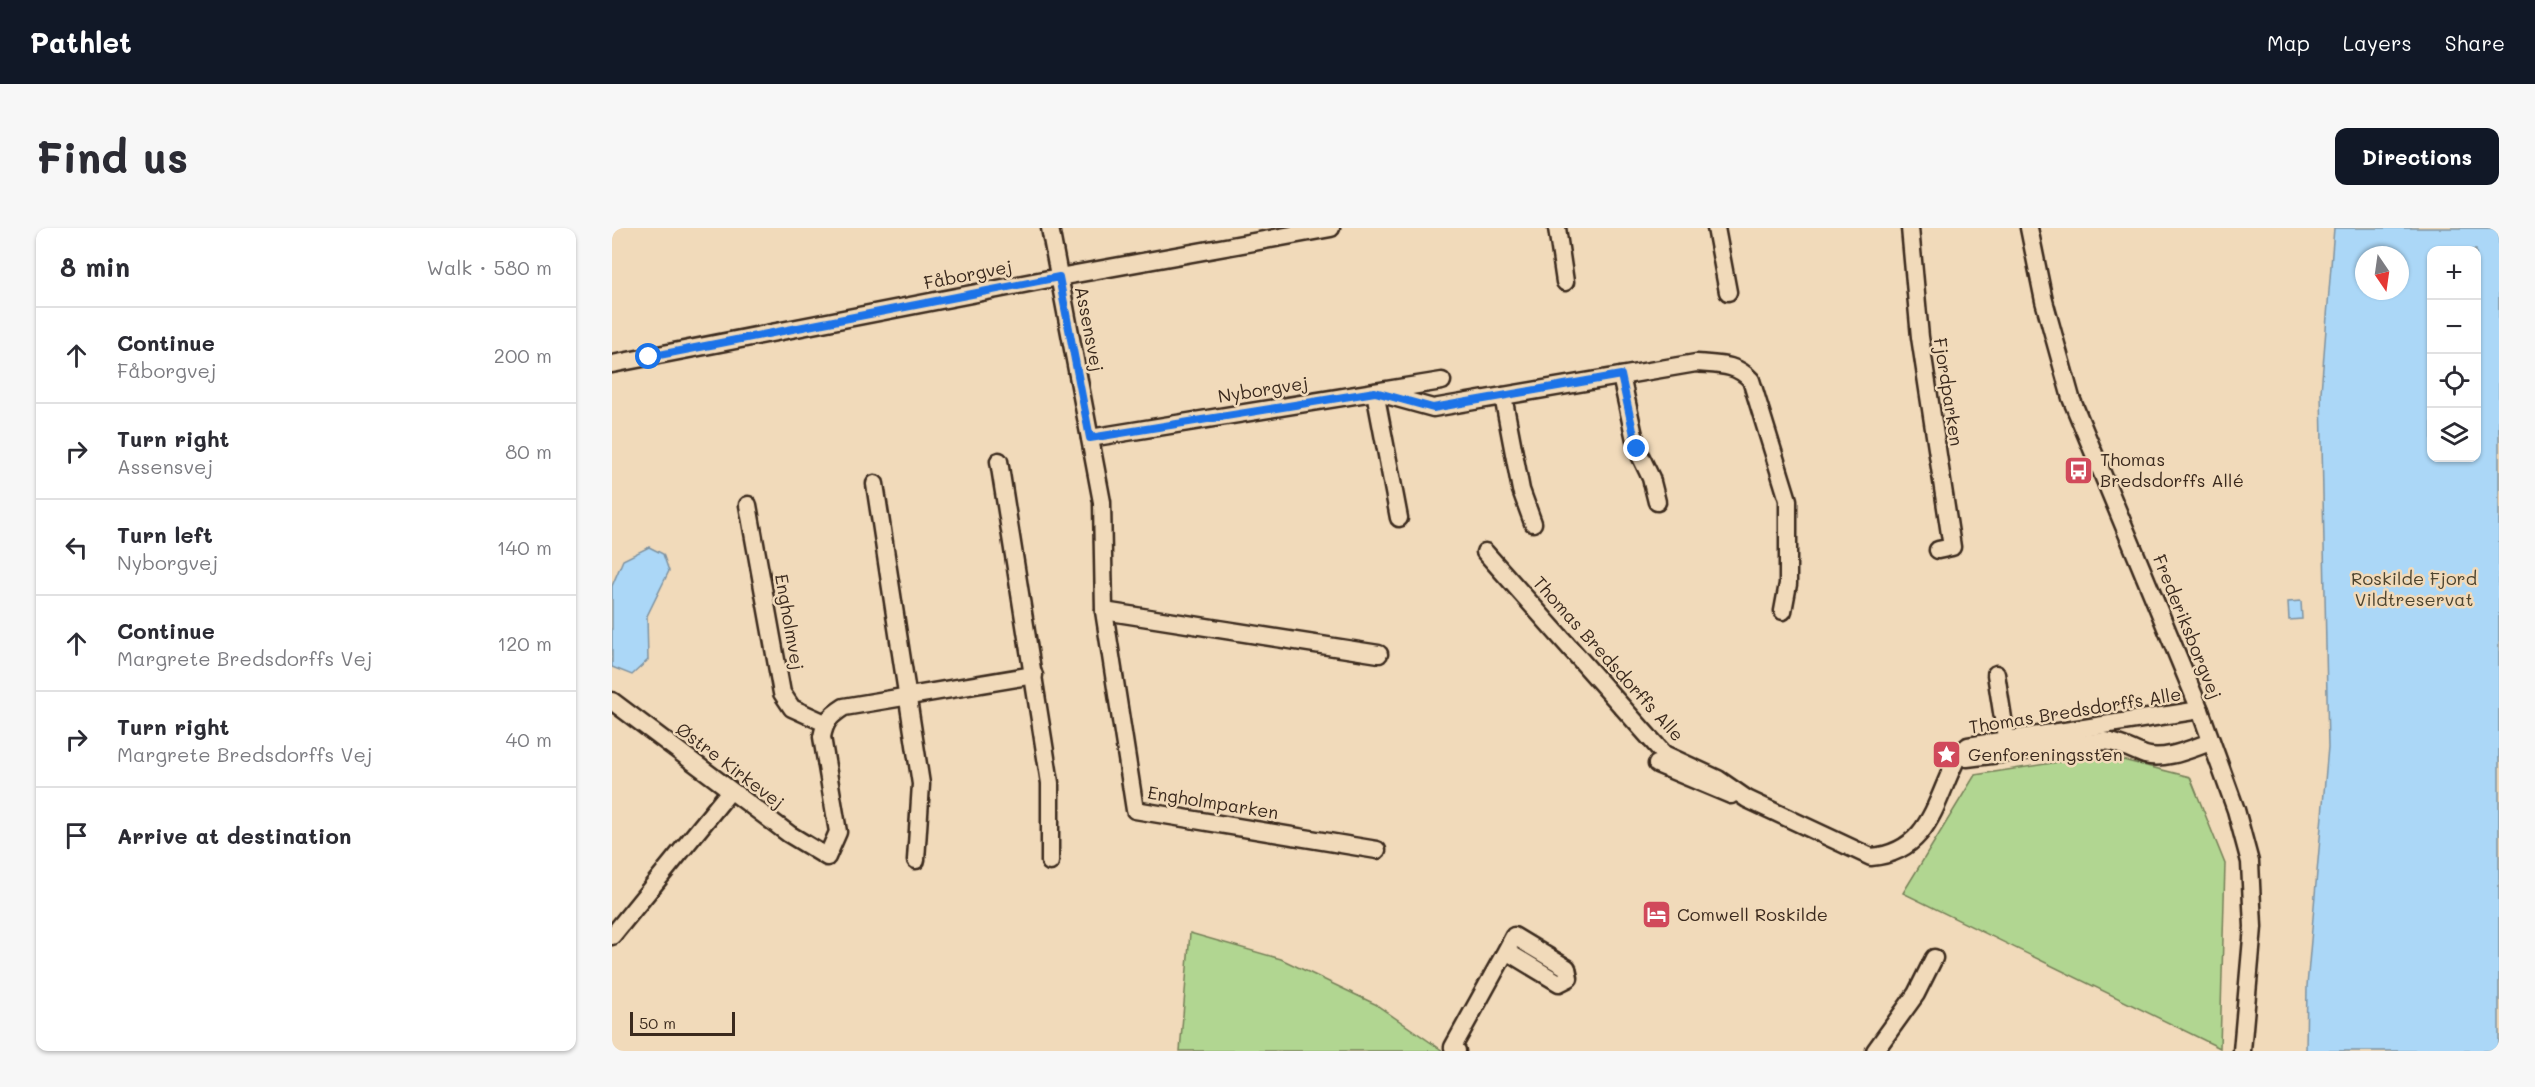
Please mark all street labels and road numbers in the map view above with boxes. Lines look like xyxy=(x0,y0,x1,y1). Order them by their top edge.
street label: Fåborgvej xyxy=(922,254,1014,294)
street label: Assensvej xyxy=(1070,284,1110,374)
street label: Fjordparken xyxy=(1929,336,1969,448)
street label: Nyborgvej xyxy=(1216,370,1310,408)
street label: Frederiksborgvej xyxy=(2148,551,2228,703)
street label: Thomas Bredsdorffs Alle xyxy=(1528,571,1689,746)
street label: Engholmvej xyxy=(770,572,810,672)
street label: Thomas Bredsdorffs Alle xyxy=(1967,681,2183,739)
street label: Østre Kirkevej xyxy=(672,717,790,814)
street label: Engholmparken xyxy=(1146,780,1280,824)

